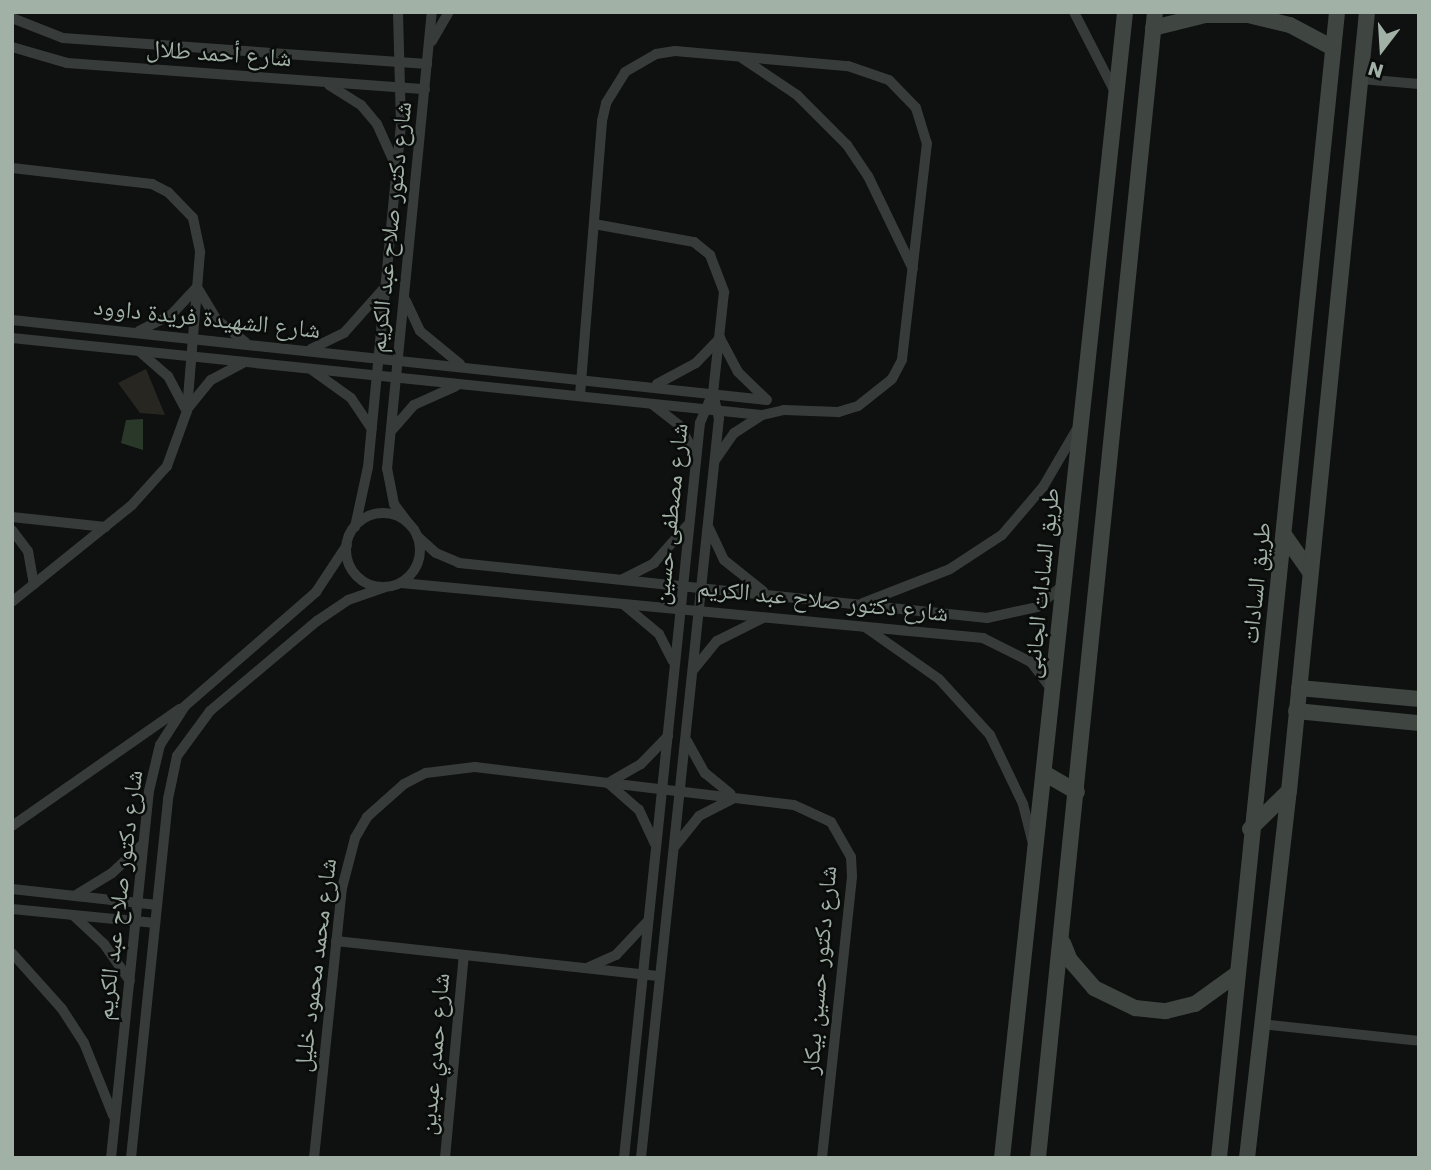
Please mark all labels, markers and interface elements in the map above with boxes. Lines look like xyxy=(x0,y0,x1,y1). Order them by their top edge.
north arrow xyxy=(1347,14,1417,84)
street label: شارع أحمد طلال xyxy=(145,34,293,72)
text: N xyxy=(1365,55,1387,85)
street label: شارع دكتور صلاح عبد الكريم xyxy=(363,100,417,354)
street label: شارع الشهيدة فريدة داوود xyxy=(92,292,322,344)
street label: شارع مصطفى حسين xyxy=(646,422,694,606)
street label: طريق السادات الجانبى xyxy=(1017,486,1065,680)
street label: طريق السادات xyxy=(1235,521,1277,645)
street label: شارع دكتور صلاح عبد الكريم xyxy=(696,573,950,627)
street label: شارع دكتور صلاح عبد الكريم xyxy=(89,768,149,1022)
street label: شارع محمد محمود خليل xyxy=(288,857,342,1073)
street label: شارع دكتور حسين بيكار xyxy=(796,864,842,1076)
street label: شارع حمدي عبدين xyxy=(413,972,455,1136)

